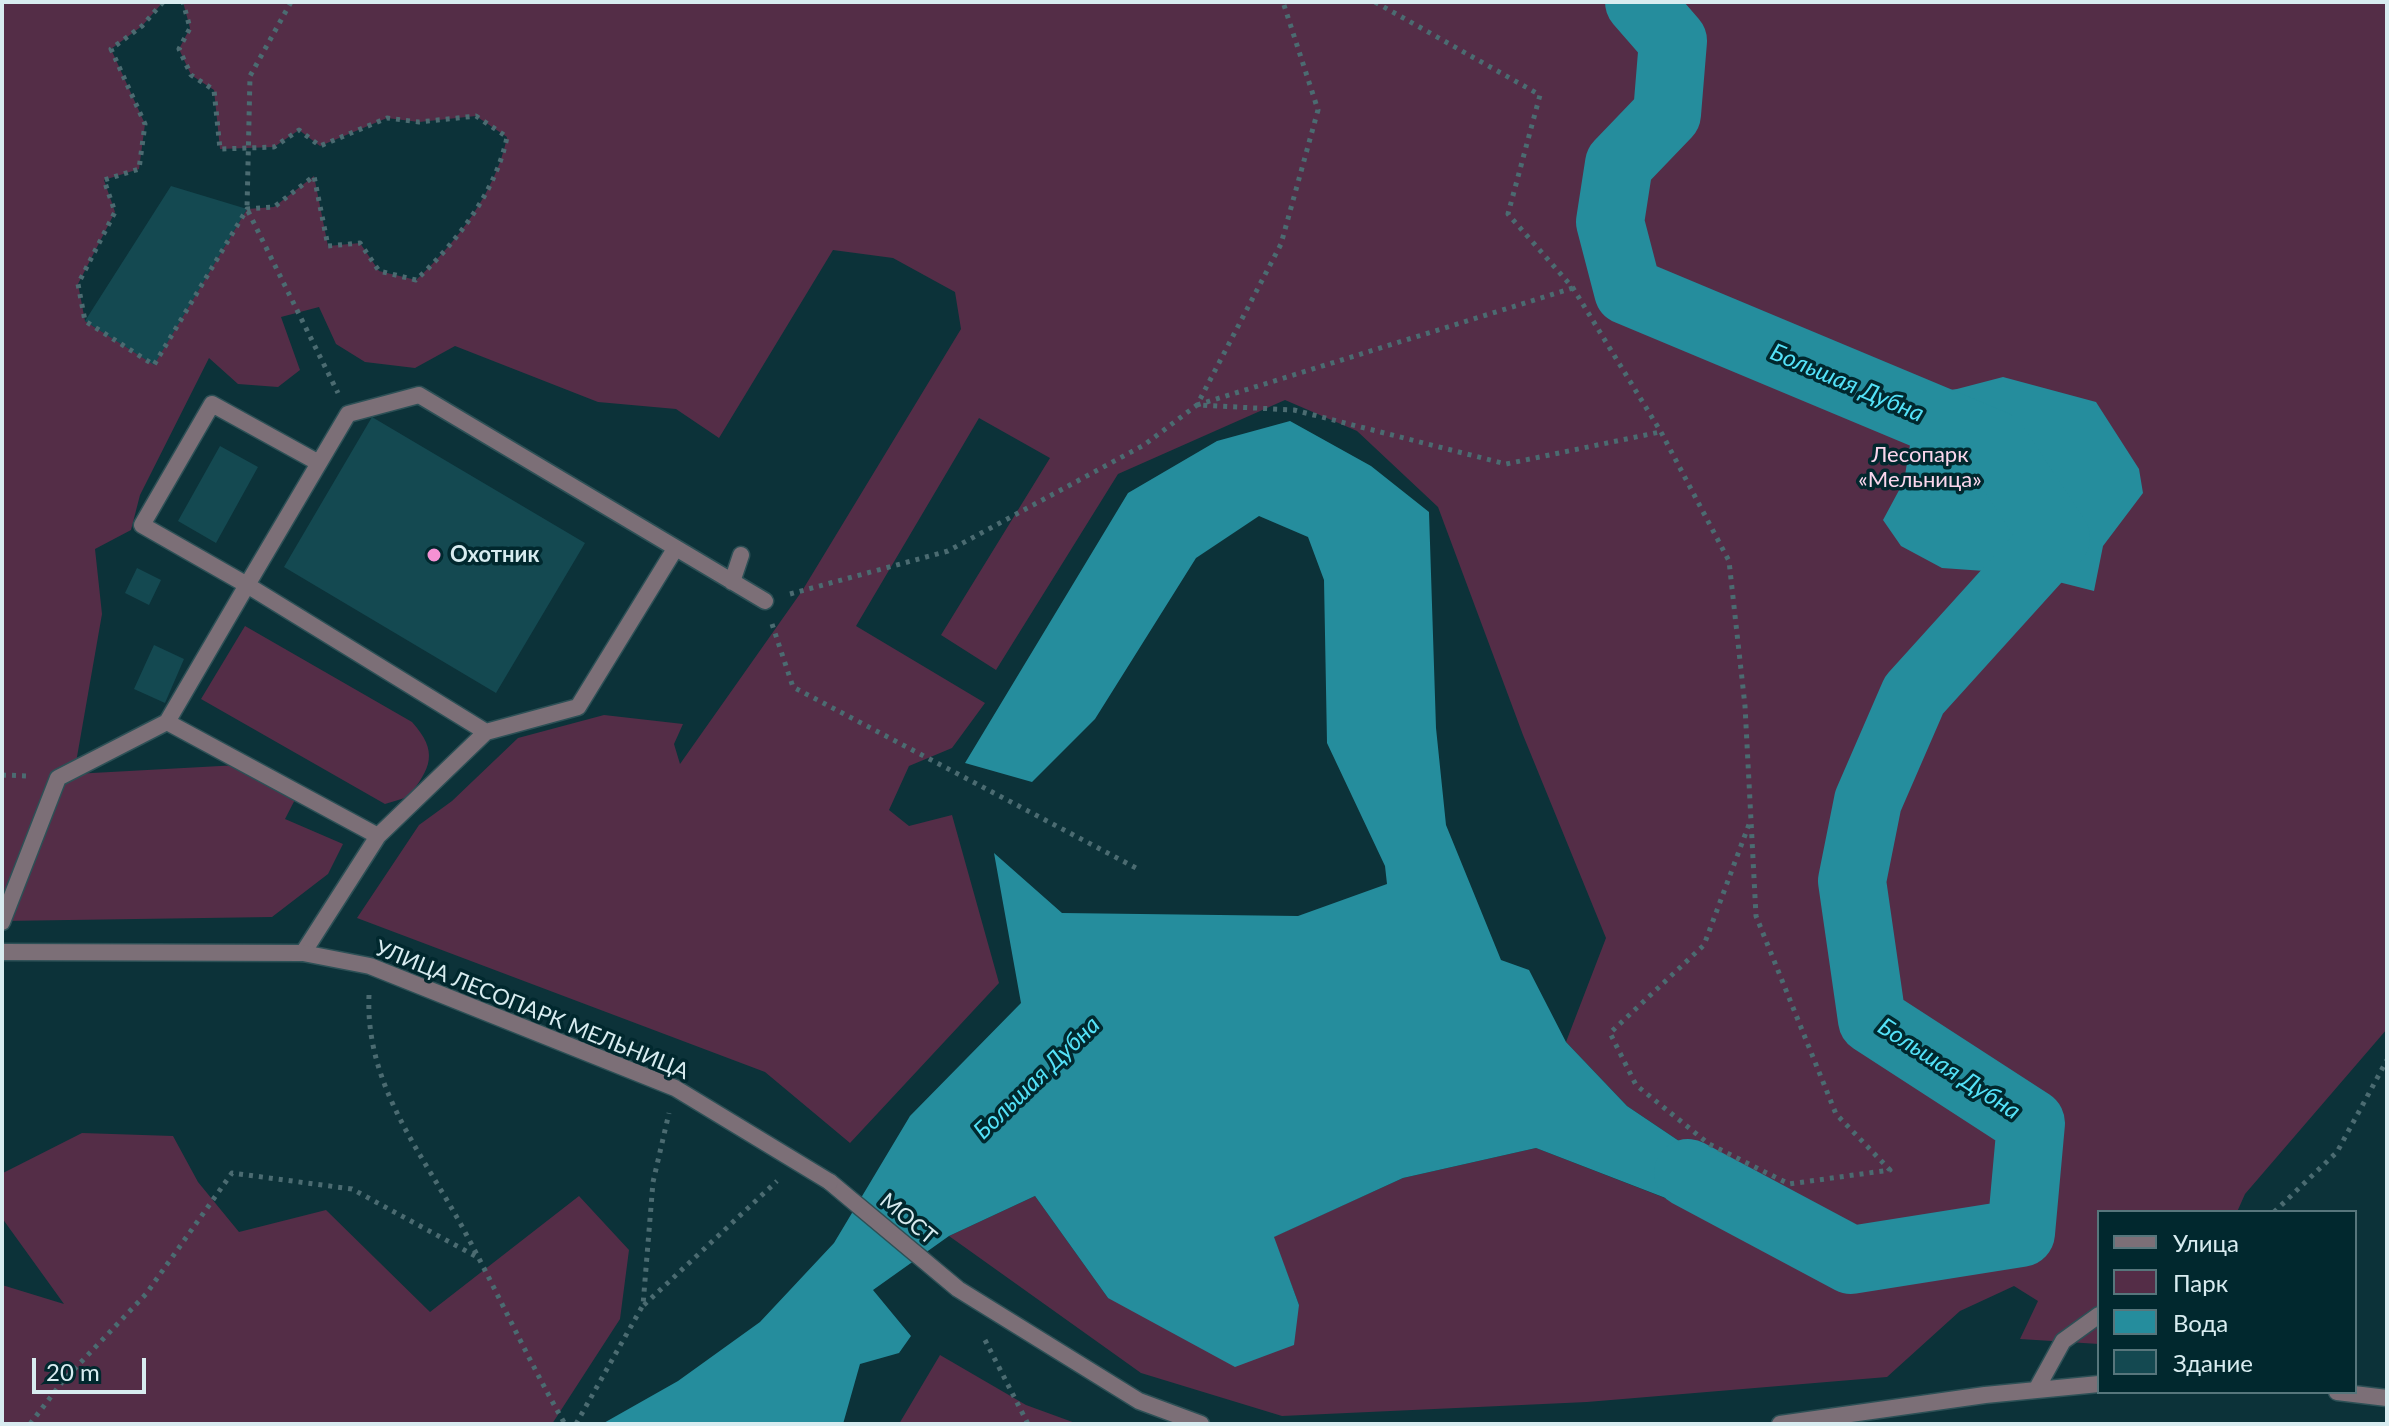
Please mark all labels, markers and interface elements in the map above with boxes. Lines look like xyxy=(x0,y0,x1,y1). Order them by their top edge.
water label: Большая Дубна xyxy=(1766,338,1928,428)
park label: Лесопарк «Мельница» xyxy=(1858,442,1982,494)
place label: Охотник xyxy=(450,542,539,568)
marker: Охотник xyxy=(425,546,443,564)
street label: УЛИЦА ЛЕСОПАРК МЕЛЬНИЦА xyxy=(371,935,693,1085)
water label: Большая Дубна xyxy=(968,1011,1106,1145)
water label: Большая Дубна xyxy=(1872,1012,2026,1126)
street label: МОСТ xyxy=(874,1188,942,1250)
legend xyxy=(2097,1210,2357,1394)
text: Улица xyxy=(2173,1228,2239,1257)
text: Парк xyxy=(2173,1268,2228,1297)
text: Вода xyxy=(2173,1308,2228,1337)
scale bar xyxy=(36,1342,150,1392)
text: Здание xyxy=(2173,1348,2253,1377)
text: 20 m xyxy=(46,1357,100,1386)

